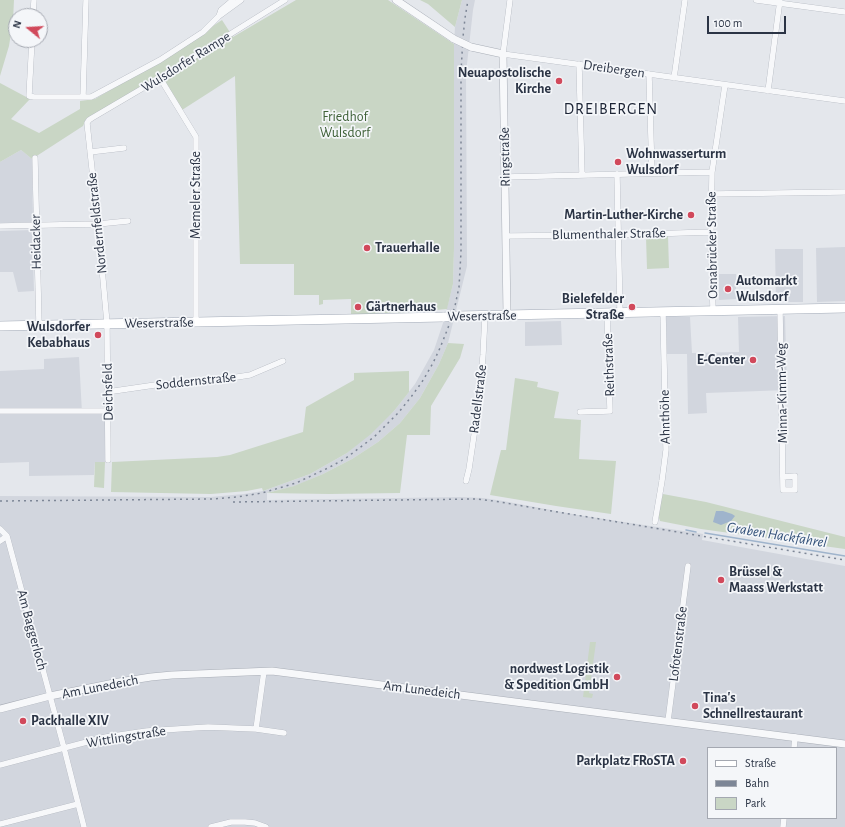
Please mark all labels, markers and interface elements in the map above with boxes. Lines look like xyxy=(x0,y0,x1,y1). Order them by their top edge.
north arrow xyxy=(8,8,48,48)
scale bar xyxy=(709,8,788,34)
text: 100 m xyxy=(714,17,742,29)
text: N xyxy=(11,19,23,30)
street label: Wulsdorfer Rampe xyxy=(138,28,234,96)
street label: Dreibergen xyxy=(582,56,646,82)
place label: Neuapostolische Kirche xyxy=(458,65,551,98)
marker: Neuapostolische Kirche xyxy=(554,76,564,86)
district label: DREIBERGEN xyxy=(564,99,658,119)
park label: Friedhof Wulsdorf xyxy=(320,109,370,142)
street label: Ringstraße xyxy=(496,127,514,187)
place label: Wohnwasserturm Wulsdorf xyxy=(626,146,726,178)
street label: Memeler Straße xyxy=(188,151,204,239)
marker: Wohnwasserturm Wulsdorf xyxy=(613,157,623,167)
street label: Nordernfeldstraße xyxy=(83,172,111,274)
street label: Osnabrücker Straße xyxy=(703,191,721,299)
place label: Martin-Luther-Kirche xyxy=(564,207,683,223)
marker: Martin-Luther-Kirche xyxy=(686,210,696,220)
street label: Heidacker xyxy=(27,214,45,270)
street label: Blumenthaler Straße xyxy=(552,225,666,243)
place label: Trauerhalle xyxy=(375,240,440,256)
marker: Trauerhalle xyxy=(362,243,372,253)
place label: Automarkt Wulsdorf xyxy=(736,273,797,306)
marker: Automarkt Wulsdorf xyxy=(723,284,733,294)
place label: Bielefelder Straße xyxy=(562,291,624,324)
place label: Gärtnerhaus xyxy=(366,299,436,315)
marker: Gärtnerhaus xyxy=(353,302,363,312)
marker: Bielefelder Straße xyxy=(627,302,637,312)
street label: Weserstraße xyxy=(447,307,517,325)
street label: Weserstraße xyxy=(124,314,194,332)
place label: Wulsdorfer Kebabhaus xyxy=(27,319,90,352)
marker: Wulsdorfer Kebabhaus xyxy=(93,330,103,340)
street label: Reithstraße xyxy=(599,333,619,397)
street label: Minna-Kimm-Weg xyxy=(773,343,791,443)
place label: E-Center xyxy=(697,352,745,368)
marker: E-Center xyxy=(748,355,758,365)
street label: Deichsfeld xyxy=(99,363,117,421)
street label: Radellstraße xyxy=(465,364,491,434)
street label: Soddernstraße xyxy=(155,368,237,394)
street label: Ahnthöhe xyxy=(656,389,674,445)
water label: Graben Hackfahrel xyxy=(726,518,828,552)
place label: Brüssel & Maass Werkstatt xyxy=(729,564,823,596)
marker: Brüssel & Maass Werkstatt xyxy=(716,575,726,585)
street label: Am Baggerloch xyxy=(13,588,51,672)
street label: Lofotenstraße xyxy=(665,605,691,683)
place label: nordwest Logistik & Spedition GmbH xyxy=(504,661,609,694)
street label: Am Lunedeich xyxy=(60,671,140,703)
marker: nordwest Logistik & Spedition GmbH xyxy=(612,672,622,682)
street label: Am Lunedeich xyxy=(382,677,462,703)
place label: Tina's Schnellrestaurant xyxy=(703,690,803,722)
marker: Tina's Schnellrestaurant xyxy=(690,701,700,711)
place label: Packhalle XIV xyxy=(31,713,109,729)
marker: Packhalle XIV xyxy=(18,716,28,726)
street label: Wittlingstraße xyxy=(85,722,167,752)
legend xyxy=(707,747,837,819)
place label: Parkplatz FRoSTA xyxy=(576,753,675,769)
marker: Parkplatz FRoSTA xyxy=(678,756,688,766)
text: Straße xyxy=(745,757,776,769)
text: Bahn xyxy=(745,777,769,789)
text: Park xyxy=(745,797,766,809)

